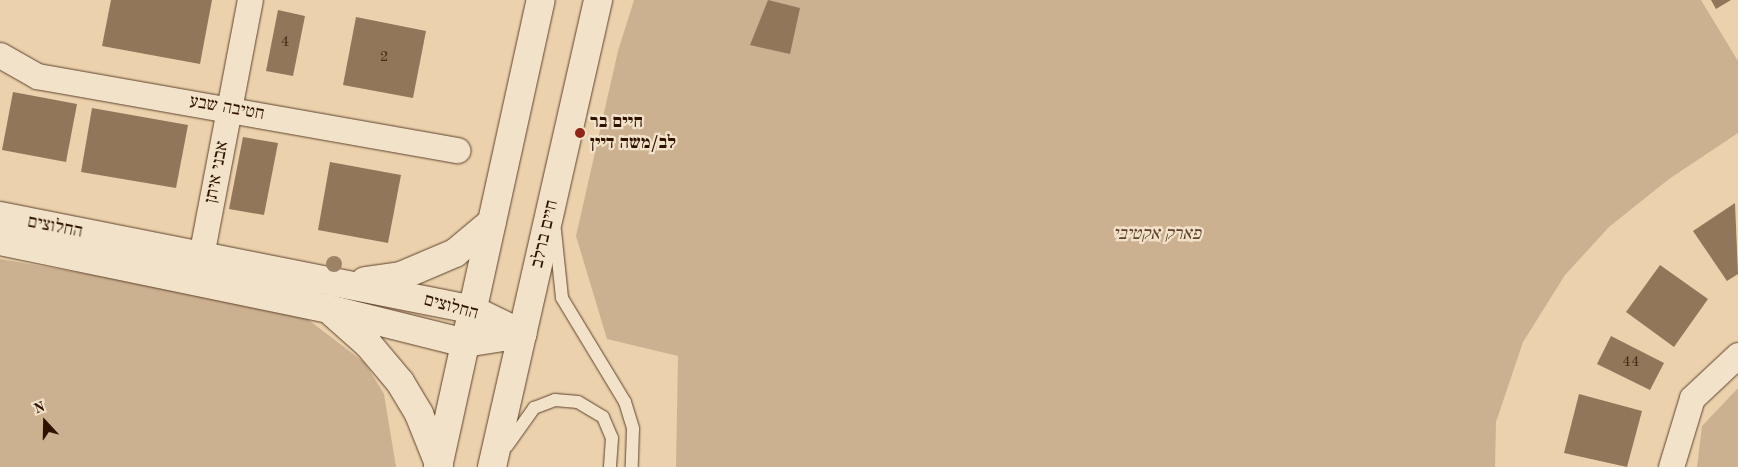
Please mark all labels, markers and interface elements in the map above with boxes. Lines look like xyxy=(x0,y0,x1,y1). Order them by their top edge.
house number: 4 xyxy=(281,34,289,52)
house number: 2 xyxy=(380,49,388,67)
street label: חטיבה שבע xyxy=(188,91,266,125)
place label: חיים בר לב/משה דיין xyxy=(590,112,676,154)
marker: חיים בר לב/משה דיין xyxy=(574,127,586,139)
street label: אבני איתן xyxy=(200,139,234,205)
street label: חיים ברלב xyxy=(527,198,563,270)
street label: החלוצים xyxy=(26,211,84,243)
park label: פארק אקטיבי xyxy=(1113,223,1201,245)
street label: החלוצים xyxy=(421,289,481,325)
house number: 44 xyxy=(1622,354,1640,372)
north arrow xyxy=(20,397,70,447)
text: N xyxy=(32,400,47,416)

